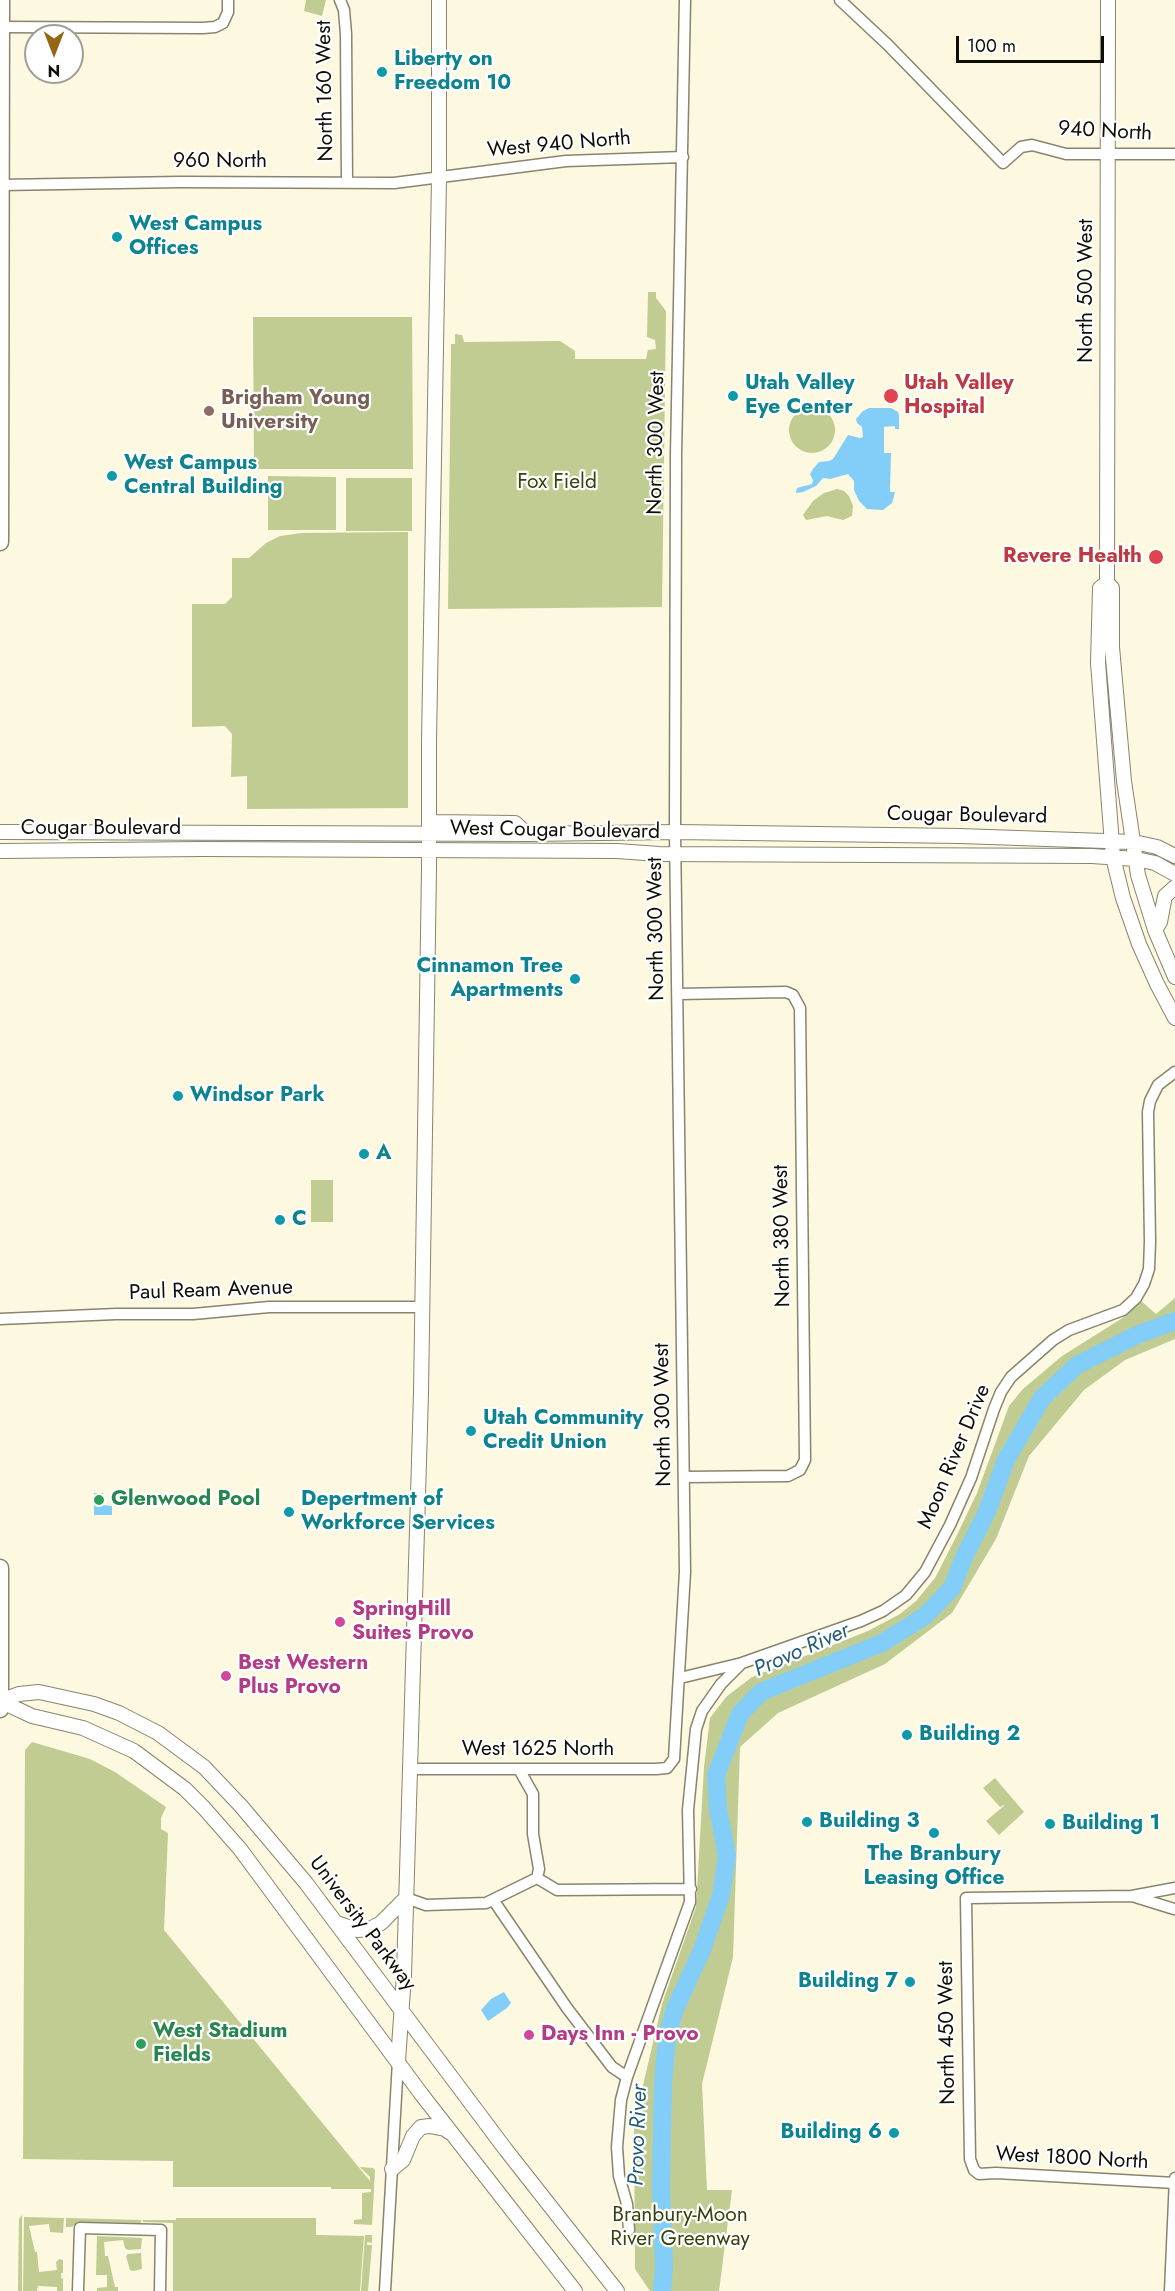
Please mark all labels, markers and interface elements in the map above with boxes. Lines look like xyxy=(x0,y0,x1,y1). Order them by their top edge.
street label: North 160 West xyxy=(312,20,340,162)
north arrow xyxy=(24,24,84,84)
scale bar xyxy=(959,24,1108,62)
text: 100 m xyxy=(967,33,1016,59)
place label: Liberty on Freedom 10 xyxy=(394,47,511,97)
text: N xyxy=(48,59,60,82)
marker: Liberty on Freedom 10 xyxy=(375,65,389,79)
street label: 940 North xyxy=(1057,117,1153,147)
street label: West 940 North xyxy=(486,126,632,164)
street label: 960 North xyxy=(173,149,267,175)
place label: West Campus Offices xyxy=(129,212,262,262)
street label: North 500 West xyxy=(1074,219,1100,363)
marker: West Campus Offices xyxy=(110,230,124,244)
street label: North 300 West xyxy=(643,371,671,515)
place label: Utah Valley Eye Center xyxy=(745,371,855,421)
place label: Utah Valley Hospital xyxy=(904,371,1014,421)
place label: Brigham Young University xyxy=(221,386,370,436)
marker: Utah Valley Hospital xyxy=(882,387,900,405)
marker: Utah Valley Eye Center xyxy=(726,389,740,403)
marker: Brigham Young University xyxy=(202,404,216,418)
place label: West Campus Central Building xyxy=(124,451,283,501)
marker: West Campus Central Building xyxy=(105,469,119,483)
park label: Fox Field xyxy=(517,470,597,496)
place label: Revere Health xyxy=(1003,544,1142,570)
marker: Revere Health xyxy=(1147,548,1165,566)
street label: Cougar Boulevard xyxy=(887,802,1047,830)
street label: Cougar Boulevard xyxy=(21,816,181,842)
street label: West Cougar Boulevard xyxy=(450,817,660,845)
street label: North 300 West xyxy=(643,857,671,1001)
place label: Cinnamon Tree Apartments xyxy=(417,954,563,1004)
marker: Cinnamon Tree Apartments xyxy=(568,972,582,986)
place label: Windsor Park xyxy=(190,1083,325,1109)
marker: Windsor Park xyxy=(171,1089,185,1103)
place label: A xyxy=(376,1141,391,1167)
marker: A xyxy=(357,1147,371,1161)
street label: North 380 West xyxy=(769,1165,797,1307)
place label: C xyxy=(292,1207,307,1233)
marker: C xyxy=(273,1213,287,1227)
street label: Paul Ream Avenue xyxy=(129,1276,293,1306)
street label: North 300 West xyxy=(650,1343,678,1487)
street label: Moon River Drive xyxy=(913,1381,997,1533)
place label: Utah Community Credit Union xyxy=(483,1406,643,1456)
marker: Utah Community Credit Union xyxy=(464,1424,478,1438)
place label: Glenwood Pool xyxy=(111,1487,260,1513)
place label: Depertment of Workforce Services xyxy=(301,1487,495,1537)
marker: Glenwood Pool xyxy=(92,1493,106,1507)
marker: Depertment of Workforce Services xyxy=(282,1505,296,1519)
place label: SpringHill Suites Provo xyxy=(352,1597,474,1647)
marker: SpringHill Suites Provo xyxy=(333,1615,347,1629)
water label: Provo River xyxy=(750,1618,854,1684)
place label: Best Western Plus Provo xyxy=(238,1651,368,1701)
marker: Best Western Plus Provo xyxy=(219,1669,233,1683)
place label: Building 2 xyxy=(919,1722,1020,1748)
marker: Building 2 xyxy=(900,1728,914,1742)
street label: West 1625 North xyxy=(462,1737,614,1763)
place label: Building 3 xyxy=(819,1809,919,1835)
place label: Building 1 xyxy=(1062,1811,1160,1837)
marker: Building 3 xyxy=(800,1815,814,1829)
marker: Building 1 xyxy=(1043,1817,1057,1831)
marker: The Branbury Leasing Office xyxy=(927,1826,941,1840)
place label: The Branbury Leasing Office xyxy=(864,1842,1004,1892)
street label: University Parkway xyxy=(303,1852,421,1996)
street label: North 450 West xyxy=(934,1961,962,2105)
place label: Building 7 xyxy=(798,1969,898,1995)
marker: Building 7 xyxy=(903,1975,917,1989)
place label: West Stadium Fields xyxy=(153,2019,287,2069)
place label: Days Inn - Provo xyxy=(541,2022,699,2048)
marker: Days Inn - Provo xyxy=(522,2028,536,2042)
marker: West Stadium Fields xyxy=(134,2037,148,2051)
water label: Provo River xyxy=(624,2084,654,2186)
place label: Building 6 xyxy=(781,2120,882,2146)
marker: Building 6 xyxy=(887,2126,901,2140)
street label: West 1800 North xyxy=(995,2142,1149,2176)
park label: Branbury-Moon River Greenway xyxy=(610,2203,750,2253)

